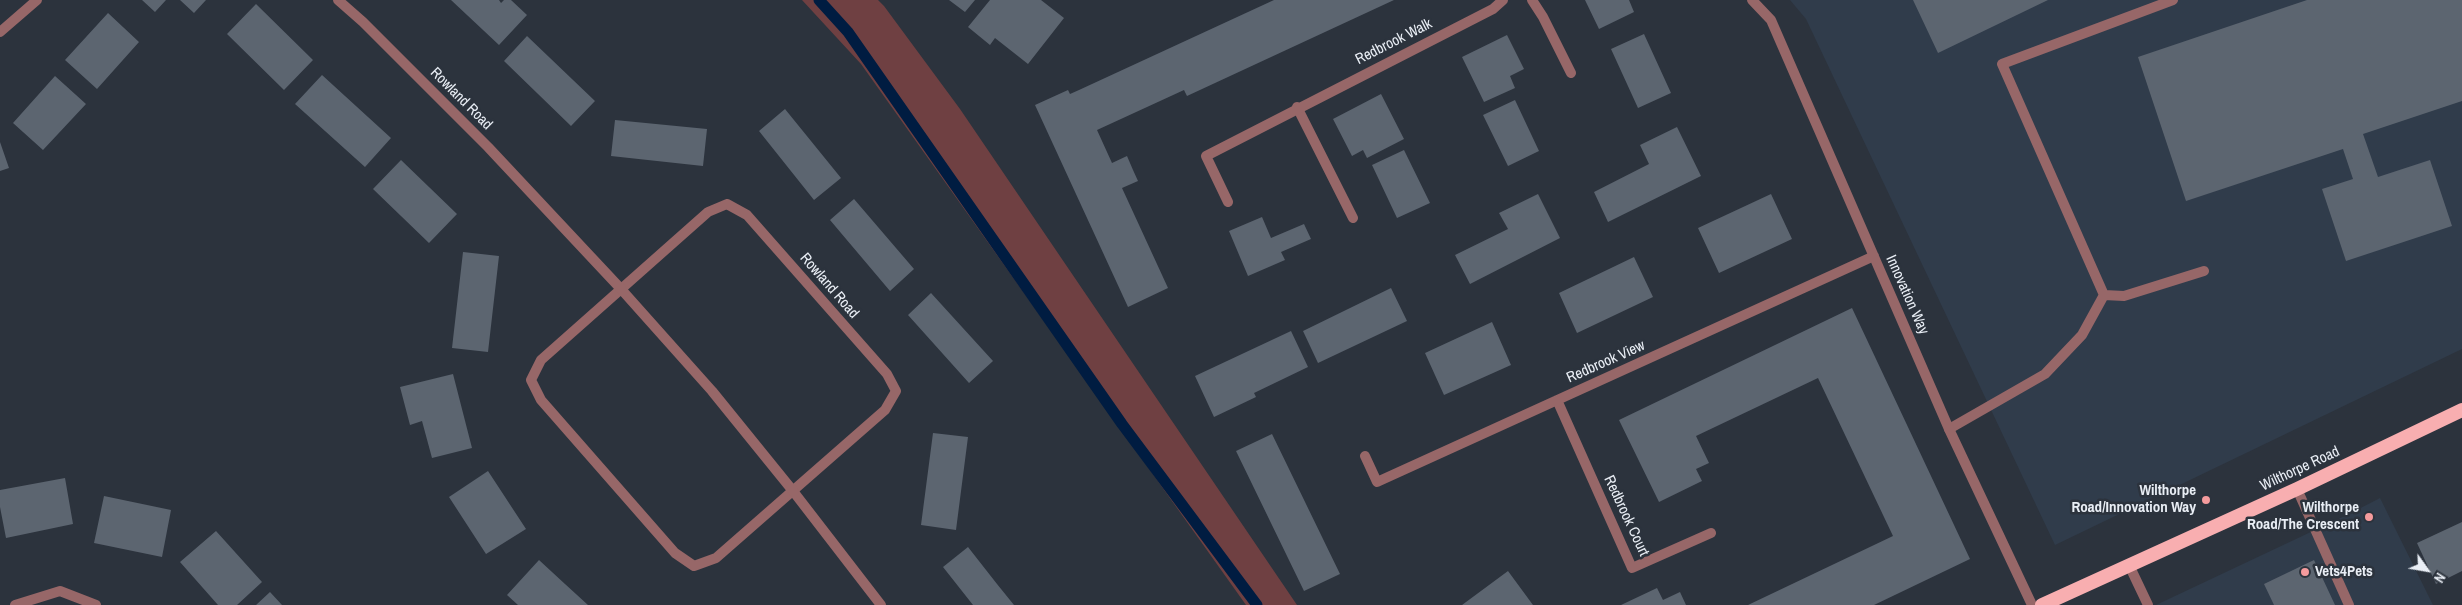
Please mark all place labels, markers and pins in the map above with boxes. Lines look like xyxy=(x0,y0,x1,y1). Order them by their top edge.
place label: Wilthorpe Road/Innovation Way xyxy=(2071,482,2196,517)
marker: Wilthorpe Road/Innovation Way xyxy=(2200,494,2212,506)
place label: Wilthorpe Road/The Crescent xyxy=(2247,499,2359,534)
marker: Wilthorpe Road/The Crescent xyxy=(2363,511,2375,523)
place label: Vets4Pets xyxy=(2315,563,2373,581)
marker: Vets4Pets xyxy=(2299,566,2311,578)

